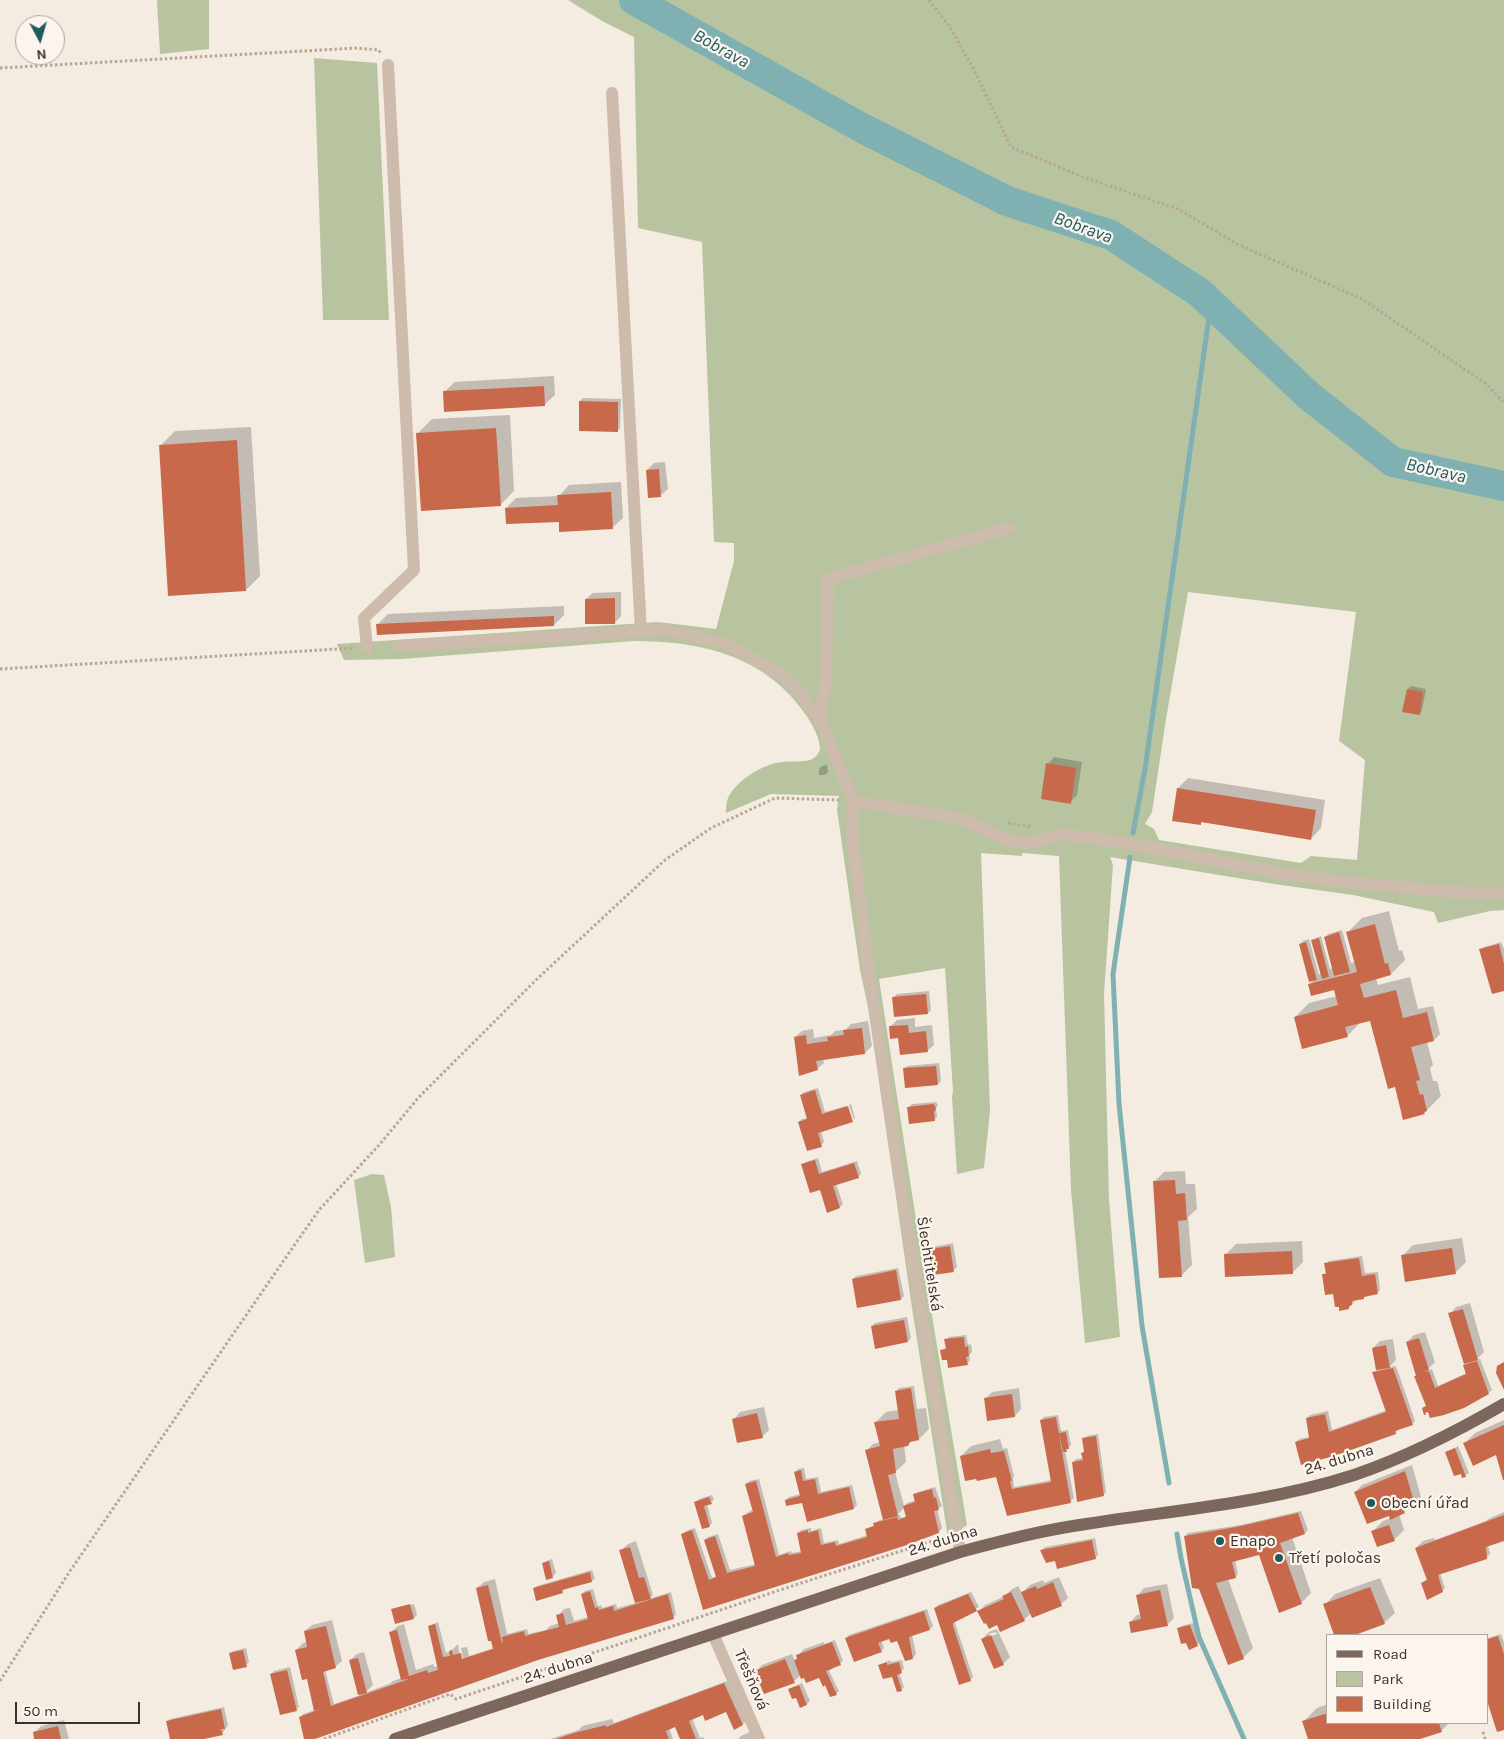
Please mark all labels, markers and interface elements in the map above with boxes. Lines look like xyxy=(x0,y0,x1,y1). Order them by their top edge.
north arrow xyxy=(15,15,65,65)
water label: Bobrava xyxy=(689,25,753,73)
text: N xyxy=(36,45,47,63)
water label: Bobrava xyxy=(1051,207,1115,249)
water label: Bobrava xyxy=(1404,454,1468,488)
street label: Šlechtitelská xyxy=(912,1215,946,1313)
street label: 24. dubna xyxy=(1302,1440,1376,1480)
place label: Obecní úřad xyxy=(1381,1493,1469,1513)
marker: Obecní úřad xyxy=(1365,1497,1377,1509)
street label: 24. dubna xyxy=(906,1521,980,1561)
place label: Enapo xyxy=(1230,1531,1276,1551)
marker: Enapo xyxy=(1214,1535,1226,1547)
place label: Třetí poločas xyxy=(1289,1548,1381,1568)
marker: Třetí poločas xyxy=(1273,1552,1285,1564)
legend xyxy=(1326,1634,1489,1724)
text: Road xyxy=(1373,1645,1408,1663)
street label: Třešňová xyxy=(730,1647,772,1713)
street label: 24. dubna xyxy=(521,1648,595,1688)
text: Park xyxy=(1373,1670,1403,1688)
scale bar xyxy=(18,1692,142,1724)
text: Building xyxy=(1373,1695,1431,1713)
text: 50 m xyxy=(23,1702,58,1720)

